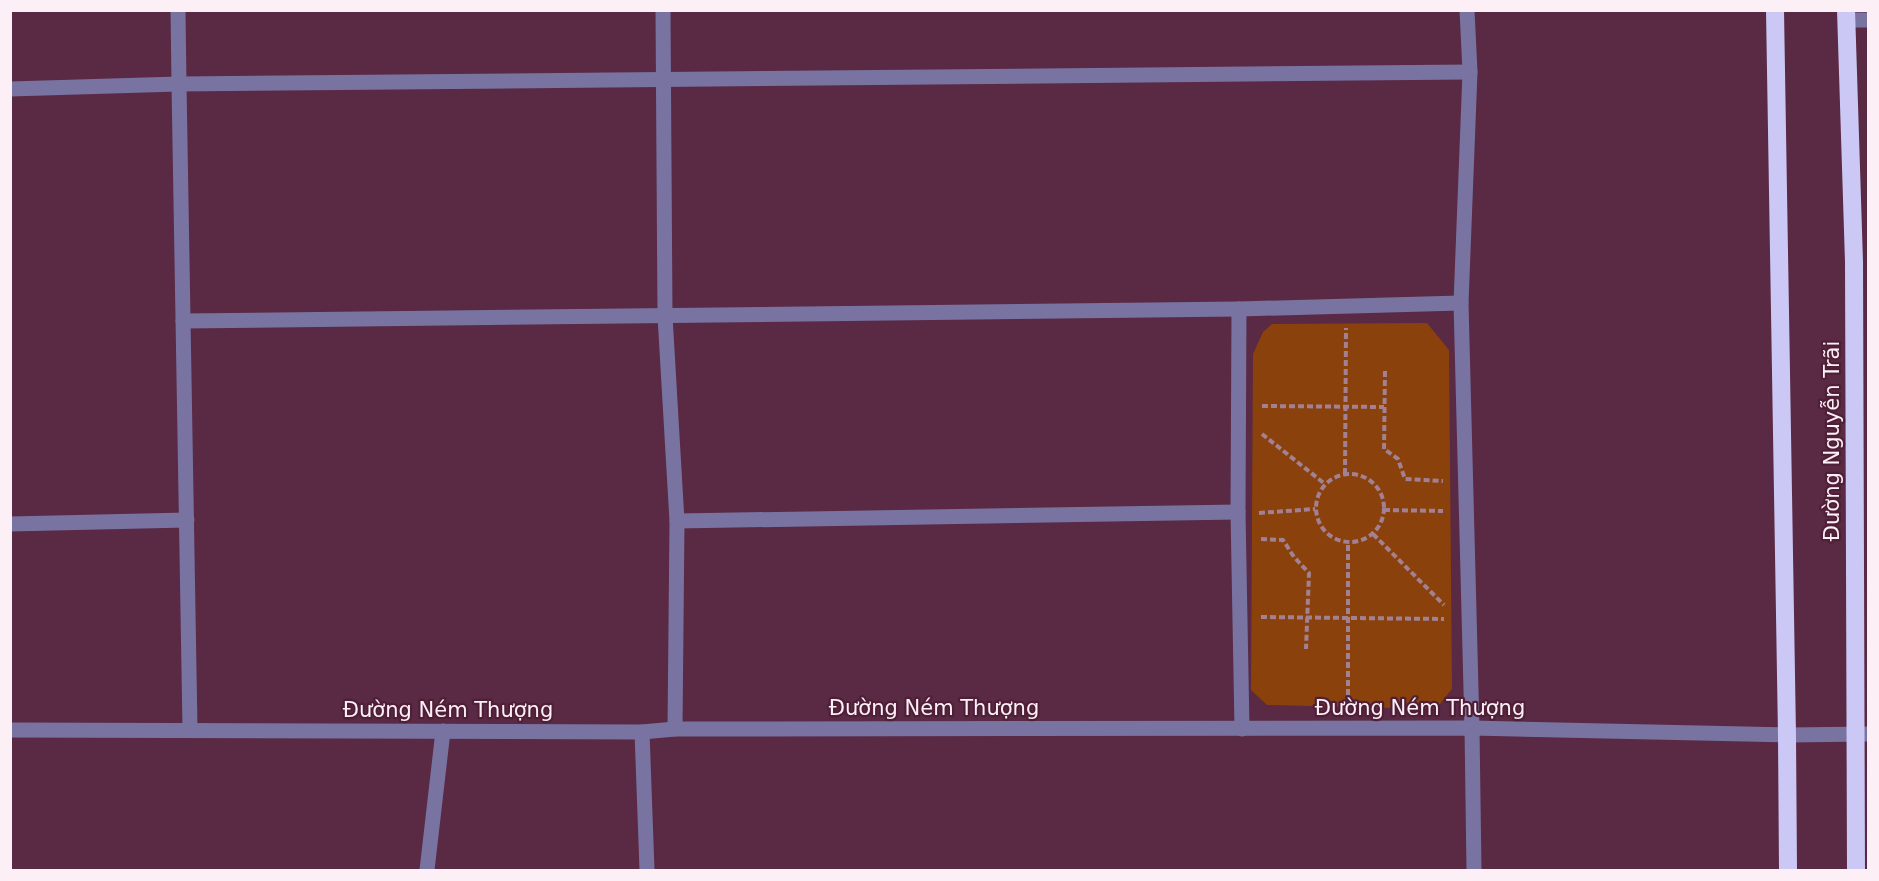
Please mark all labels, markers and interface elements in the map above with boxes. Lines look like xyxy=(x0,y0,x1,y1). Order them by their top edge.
street label: Đường Nguyễn Trãi xyxy=(1819,341,1844,541)
street label: Đường Ném Thượng xyxy=(829,696,1039,720)
street label: Đường Ném Thượng xyxy=(1315,696,1525,720)
street label: Đường Ném Thượng xyxy=(343,698,553,722)

